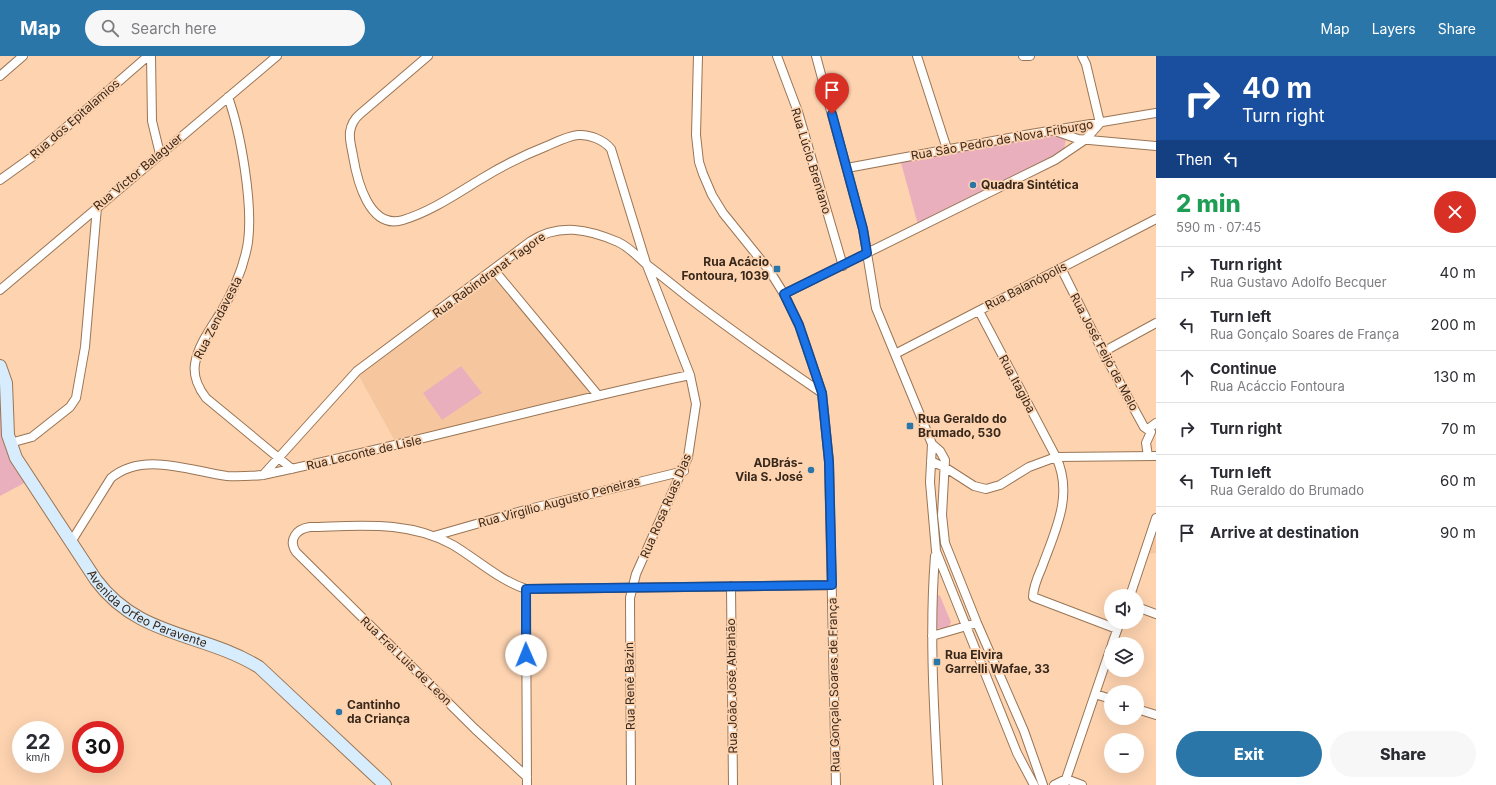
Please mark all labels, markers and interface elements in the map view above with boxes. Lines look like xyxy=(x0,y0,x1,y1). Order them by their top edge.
search box xyxy=(85,10,365,46)
text: Map xyxy=(20,17,61,40)
icon: search xyxy=(99,17,121,39)
text: Search here xyxy=(131,19,216,38)
text: Map xyxy=(1321,20,1350,37)
text: Layers xyxy=(1372,20,1416,37)
text: Share xyxy=(1438,20,1476,37)
text: 40 m xyxy=(1242,71,1312,105)
icon: right xyxy=(1176,72,1228,124)
pin xyxy=(815,73,849,114)
street label: Rua dos Epitalamios xyxy=(27,76,123,162)
icon: arrive xyxy=(821,79,843,101)
text: Turn right xyxy=(1242,105,1325,126)
street label: Rua Lúcio Brentano xyxy=(788,106,835,216)
street label: Rua São Pedro de Nova Friburgo xyxy=(910,116,1094,163)
street label: Rua Victor Balaguer xyxy=(90,130,186,213)
icon: left xyxy=(1220,148,1242,170)
text: Then xyxy=(1176,150,1212,169)
place label: Quadra Sintética xyxy=(981,177,1079,192)
marker: Quadra Sintética xyxy=(968,180,978,190)
text: 2 min xyxy=(1176,189,1241,218)
button: close xyxy=(1434,191,1476,233)
text: 590 m · 07:45 xyxy=(1176,219,1261,235)
street label: Rua Rabindranat Tagore xyxy=(429,229,548,321)
place label: Rua Acácio Fontoura, 1039 xyxy=(681,254,769,283)
text: Turn right xyxy=(1210,255,1282,274)
street label: Rua Baianópolis xyxy=(982,258,1069,313)
icon: right xyxy=(1176,262,1198,284)
text: 40 m xyxy=(1439,263,1476,282)
marker: Rua Acácio Fontoura, 1039 xyxy=(772,264,782,274)
street label: Rua Zendavesta xyxy=(190,274,245,362)
text: Rua Gustavo Adolfo Becquer xyxy=(1210,274,1387,290)
street label: Rua José Feijó de Melo xyxy=(1067,290,1142,413)
text: Turn left xyxy=(1210,307,1271,326)
icon: left xyxy=(1176,314,1198,336)
text: 200 m xyxy=(1431,315,1476,334)
text: Rua Gonçalo Soares de França xyxy=(1210,326,1399,342)
street label: Rua Itagiba xyxy=(996,352,1039,415)
text: Continue xyxy=(1210,359,1277,378)
icon: ahead xyxy=(1176,366,1198,388)
text: 130 m xyxy=(1434,367,1476,386)
text: Rua Acáccio Fontoura xyxy=(1210,378,1345,394)
place label: Rua Geraldo do Brumado, 530 xyxy=(918,411,1007,440)
icon: right xyxy=(1176,418,1198,440)
text: Turn right xyxy=(1210,419,1282,438)
text: 70 m xyxy=(1441,419,1476,438)
marker: Rua Geraldo do Brumado, 530 xyxy=(905,421,915,431)
street label: Rua Leconte de Lisle xyxy=(305,432,423,473)
street label: Rua Rosa Ruas Dias xyxy=(637,451,694,560)
place label: ADBrás- Vila S. José xyxy=(735,455,803,484)
text: Turn left xyxy=(1210,463,1271,482)
marker: ADBrás- Vila S. José xyxy=(806,465,816,475)
icon: left xyxy=(1176,470,1198,492)
text: 60 m xyxy=(1440,471,1476,490)
street label: Rua Virgílio Augusto Peneiras xyxy=(476,473,641,530)
text: Rua Geraldo do Brumado xyxy=(1210,482,1364,498)
icon: arrive xyxy=(1176,522,1198,544)
text: Arrive at destination xyxy=(1210,523,1359,542)
text: 90 m xyxy=(1440,523,1476,542)
street label: Avenida Orfeo Paravente xyxy=(84,567,209,650)
map controls xyxy=(1104,589,1144,773)
button: sound xyxy=(1104,589,1144,629)
street label: Rua Gonçalo Soares de França xyxy=(824,598,843,772)
street label: Rua Frei Luis de Leon xyxy=(357,613,455,708)
street label: Rua João José Abrahão xyxy=(723,618,740,754)
position arrow xyxy=(505,634,547,676)
button: layers xyxy=(1104,637,1144,677)
street label: Rua Renê Bazin xyxy=(621,642,638,730)
place label: Rua Elvira Garrelli Wafae, 33 xyxy=(945,647,1050,676)
marker: Rua Elvira Garrelli Wafae, 33 xyxy=(932,657,942,667)
button: + xyxy=(1104,685,1144,725)
place label: Cantinho da Criança xyxy=(347,697,410,726)
marker: Cantinho da Criança xyxy=(334,707,344,717)
speed limit sign: 30 xyxy=(72,721,124,773)
text: 22 xyxy=(25,730,51,754)
button: Exit xyxy=(1176,731,1322,777)
button: Share xyxy=(1330,731,1476,777)
button: − xyxy=(1104,733,1144,773)
text: km/h xyxy=(26,751,50,763)

